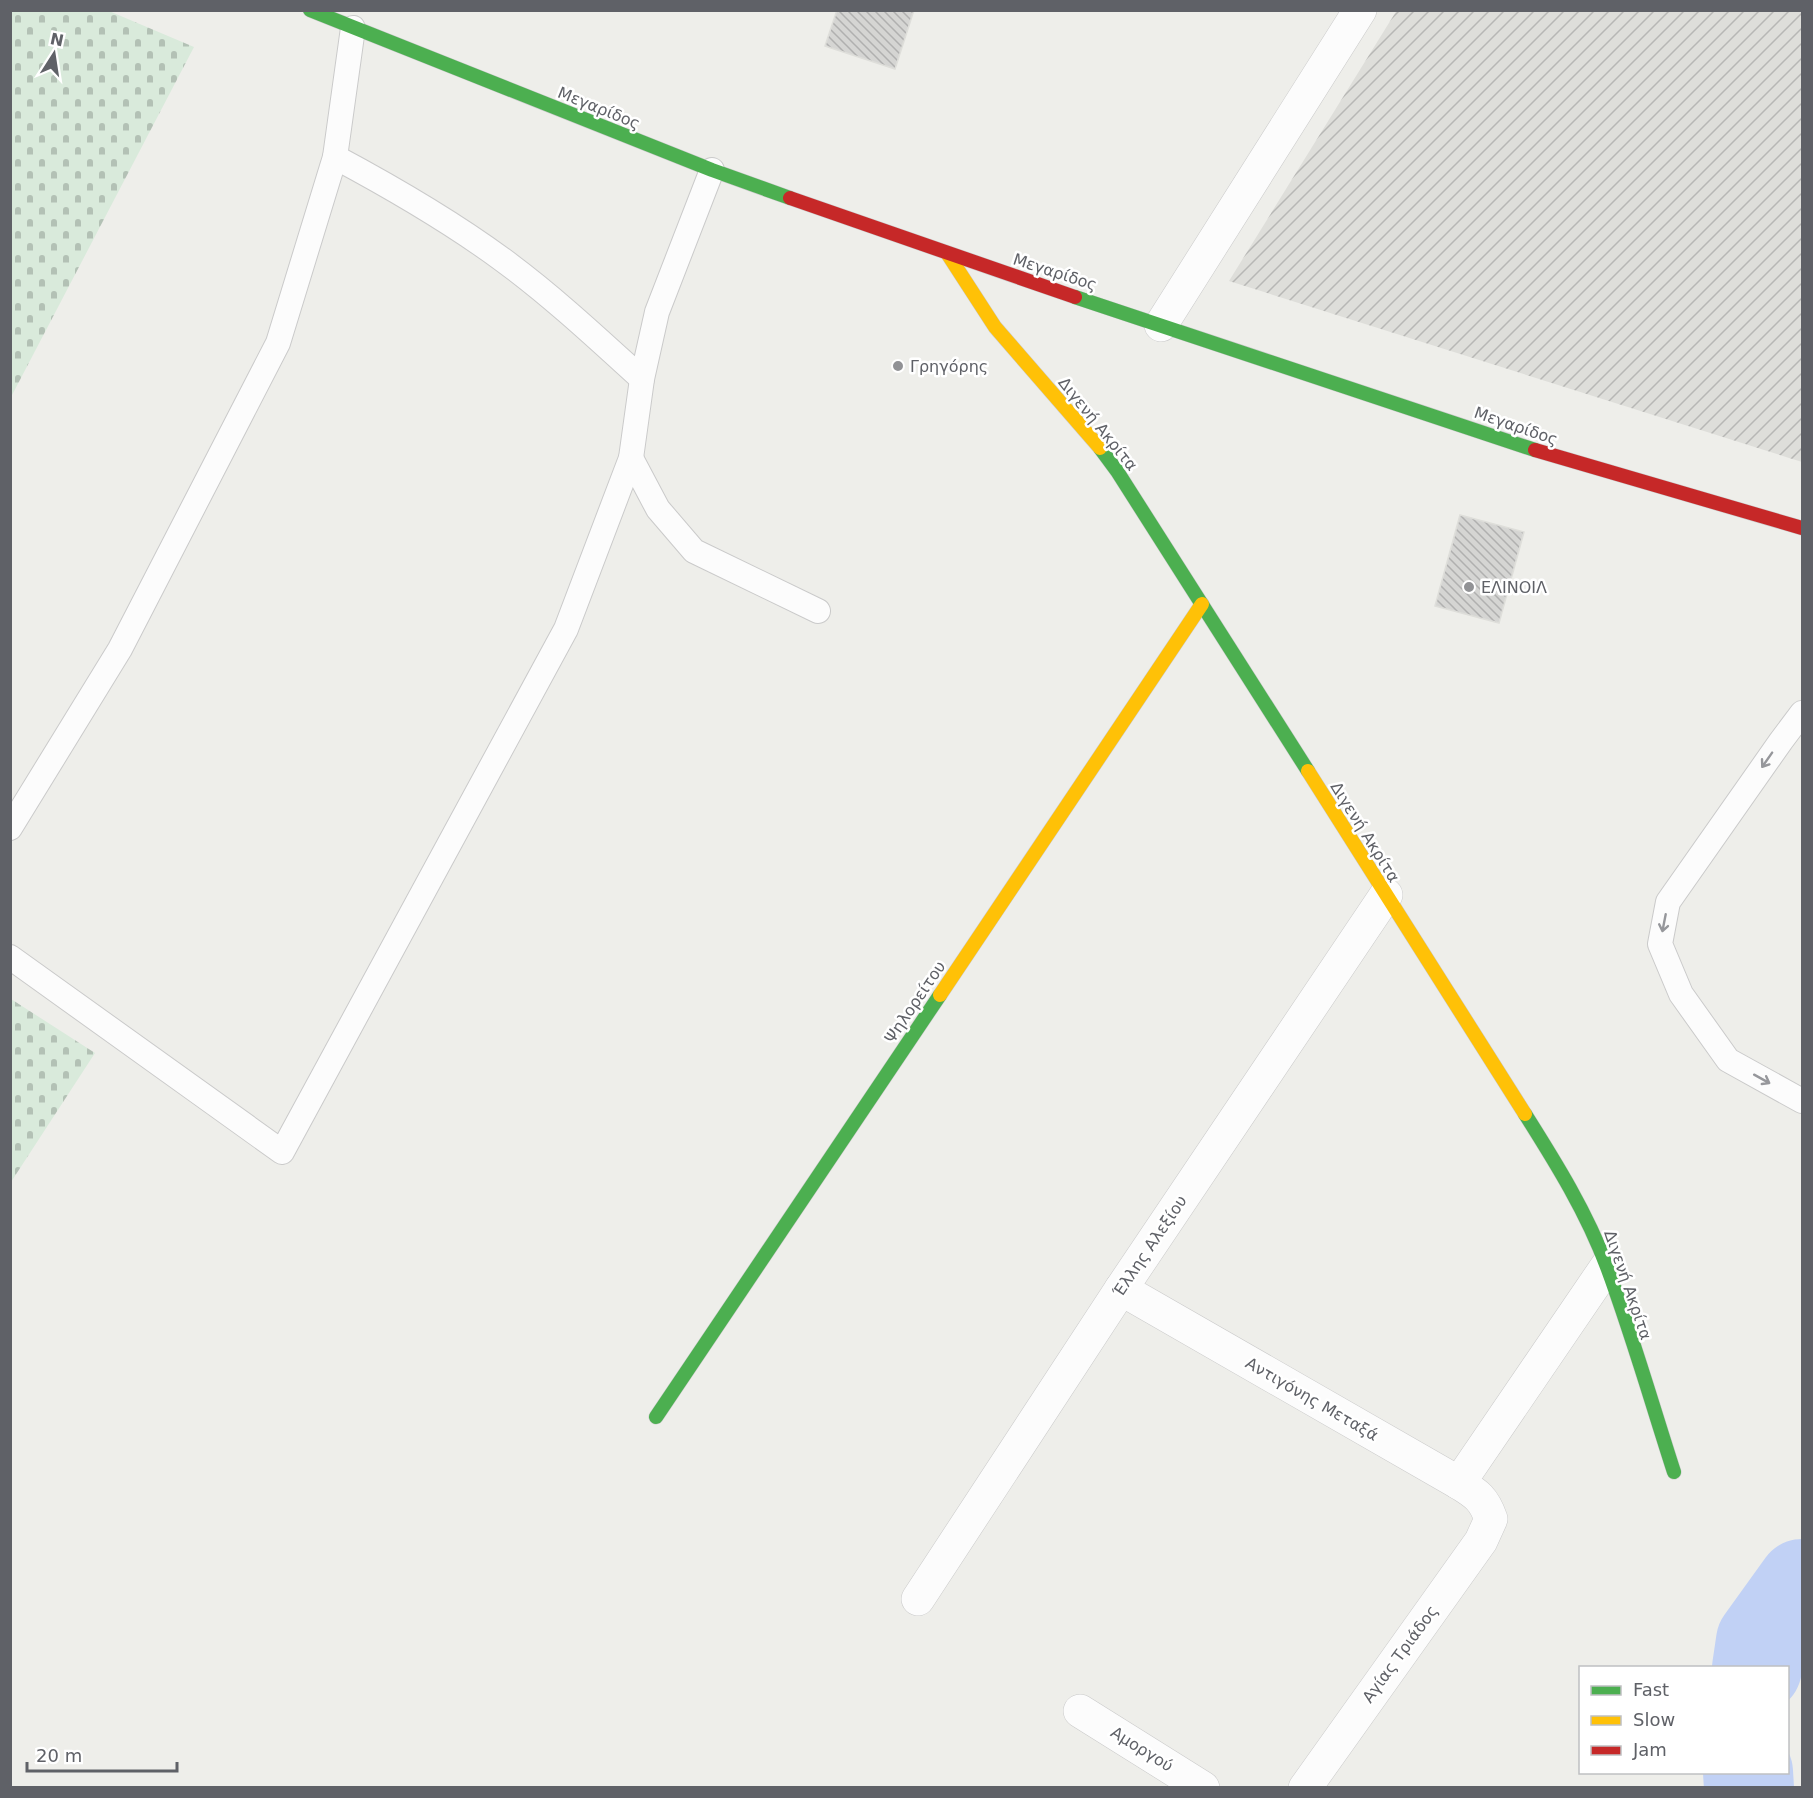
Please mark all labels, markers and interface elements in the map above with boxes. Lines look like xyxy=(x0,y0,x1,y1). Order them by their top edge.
north arrow xyxy=(24,24,84,84)
text: N xyxy=(48,29,66,51)
street label: Μεγαρίδος xyxy=(555,83,643,133)
street label: Μεγαρίδος xyxy=(1011,250,1099,294)
place label: Γρηγόρης xyxy=(910,357,988,376)
marker: Γρηγόρης xyxy=(891,359,905,373)
street label: Διγενή Ακρίτα xyxy=(1055,373,1141,475)
street label: Μεγαρίδος xyxy=(1472,403,1560,449)
place label: ΕΛΙΝΟΙΛ xyxy=(1481,578,1547,597)
marker: ΕΛΙΝΟΙΛ xyxy=(1462,580,1476,594)
one-way arrow xyxy=(1761,751,1773,767)
street label: Διγενή Ακρίτα xyxy=(1327,778,1403,886)
one-way arrow xyxy=(1658,913,1669,933)
street label: Ψηλορείτου xyxy=(881,957,949,1047)
one-way arrow xyxy=(1752,1074,1770,1085)
street label: Έλλης Αλεξίου xyxy=(1109,1192,1191,1301)
street label: Διγενή Ακρίτα xyxy=(1600,1228,1656,1342)
street label: Αντιγόνης Μεταξά xyxy=(1242,1353,1382,1445)
street label: Αγίας Τριάδος xyxy=(1358,1602,1442,1706)
legend xyxy=(1579,1666,1789,1774)
text: Fast xyxy=(1633,1679,1669,1700)
text: Slow xyxy=(1633,1709,1675,1730)
street label: Αμοργού xyxy=(1107,1723,1177,1775)
scale bar xyxy=(27,1735,177,1773)
text: Jam xyxy=(1632,1739,1667,1760)
text: 20 m xyxy=(36,1745,82,1766)

